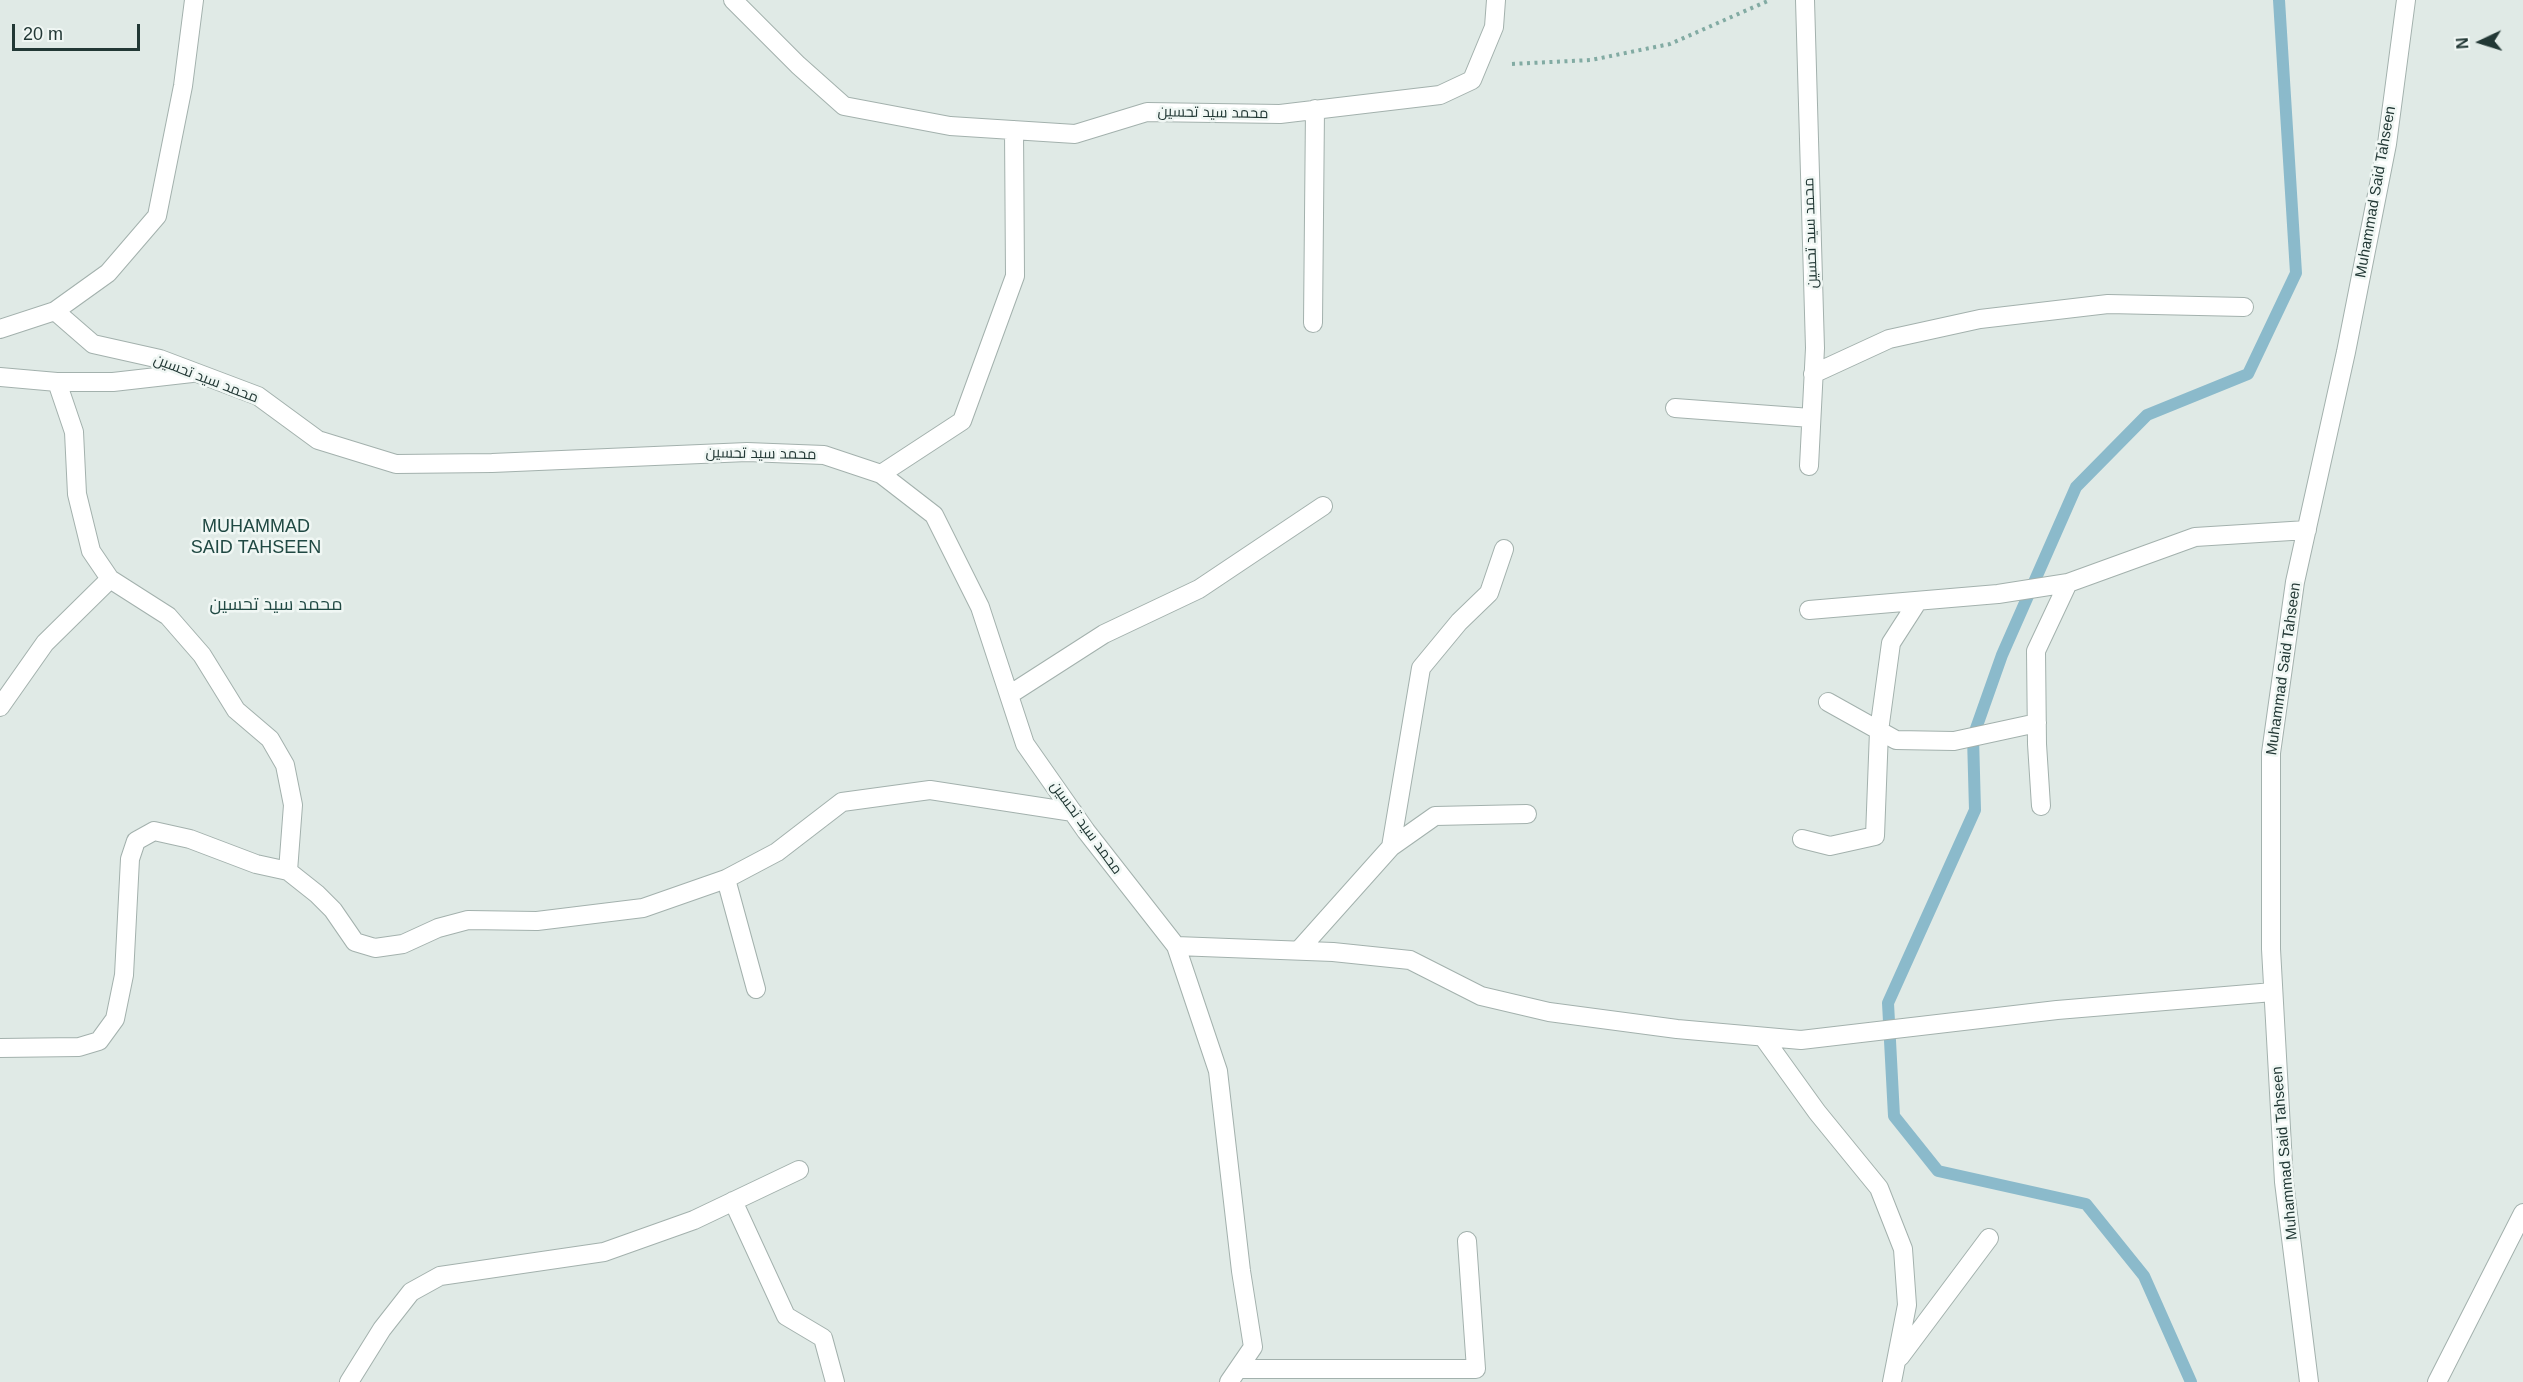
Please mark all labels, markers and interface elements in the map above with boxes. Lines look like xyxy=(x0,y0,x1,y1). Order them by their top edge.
scale bar xyxy=(15,12,142,50)
north arrow xyxy=(2451,12,2511,72)
text: 20 m xyxy=(23,24,63,44)
text: N xyxy=(2454,37,2471,50)
street label: محمد سید تحسین xyxy=(1157,103,1269,123)
street label: Muhammad Said Tahseen xyxy=(2352,105,2400,279)
street label: محمد سید تحسین xyxy=(1800,177,1822,289)
street label: محمد سید تحسین xyxy=(151,351,261,407)
street label: محمد سید تحسین xyxy=(705,444,817,464)
district label: MUHAMMAD SAID TAHSEEN xyxy=(182,516,330,558)
street label: Muhammad Said Tahseen xyxy=(2263,581,2305,757)
district label: محمد سید تحسین xyxy=(209,594,343,616)
street label: محمد سید تحسین xyxy=(1046,778,1126,878)
street label: Muhammad Said Tahseen xyxy=(2268,1065,2302,1241)

